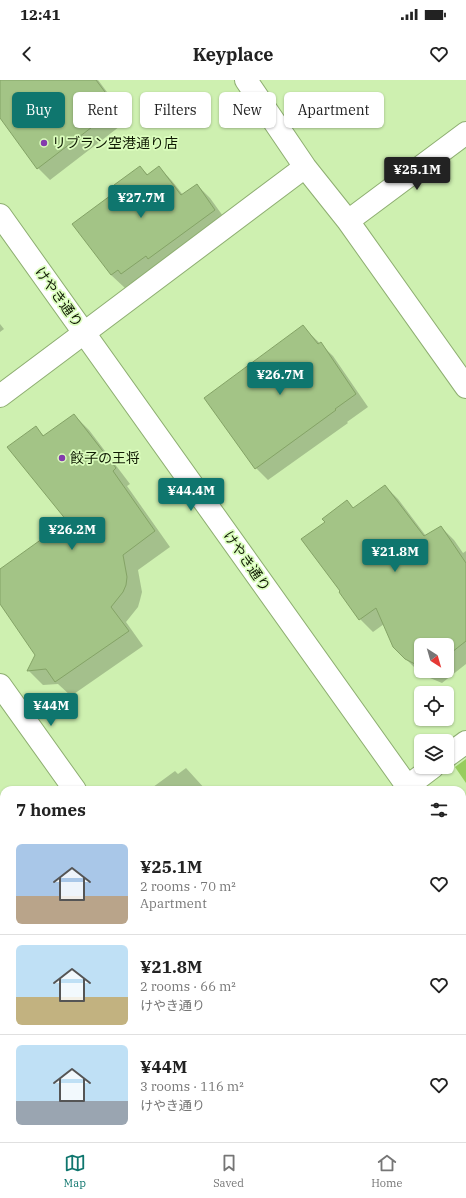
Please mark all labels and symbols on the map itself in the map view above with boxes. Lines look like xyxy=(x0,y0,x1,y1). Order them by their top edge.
place label: リブラン空港通り店 xyxy=(52,134,178,152)
marker: リブラン空港通り店 xyxy=(39,138,49,148)
pin: ¥25.1M xyxy=(384,157,450,191)
pin: ¥27.7M xyxy=(108,185,174,219)
street label: けやき通り xyxy=(31,263,87,331)
pin: ¥26.7M xyxy=(247,362,313,396)
place label: 餃子の王将 xyxy=(70,449,140,467)
marker: 餃子の王将 xyxy=(57,453,67,463)
pin: ¥44.4M xyxy=(158,478,224,512)
pin: ¥26.2M xyxy=(39,517,105,551)
street label: けやき通り xyxy=(220,527,274,595)
pin: ¥21.8M xyxy=(362,539,428,573)
north arrow xyxy=(414,638,454,678)
pin: ¥44M xyxy=(27,693,75,727)

